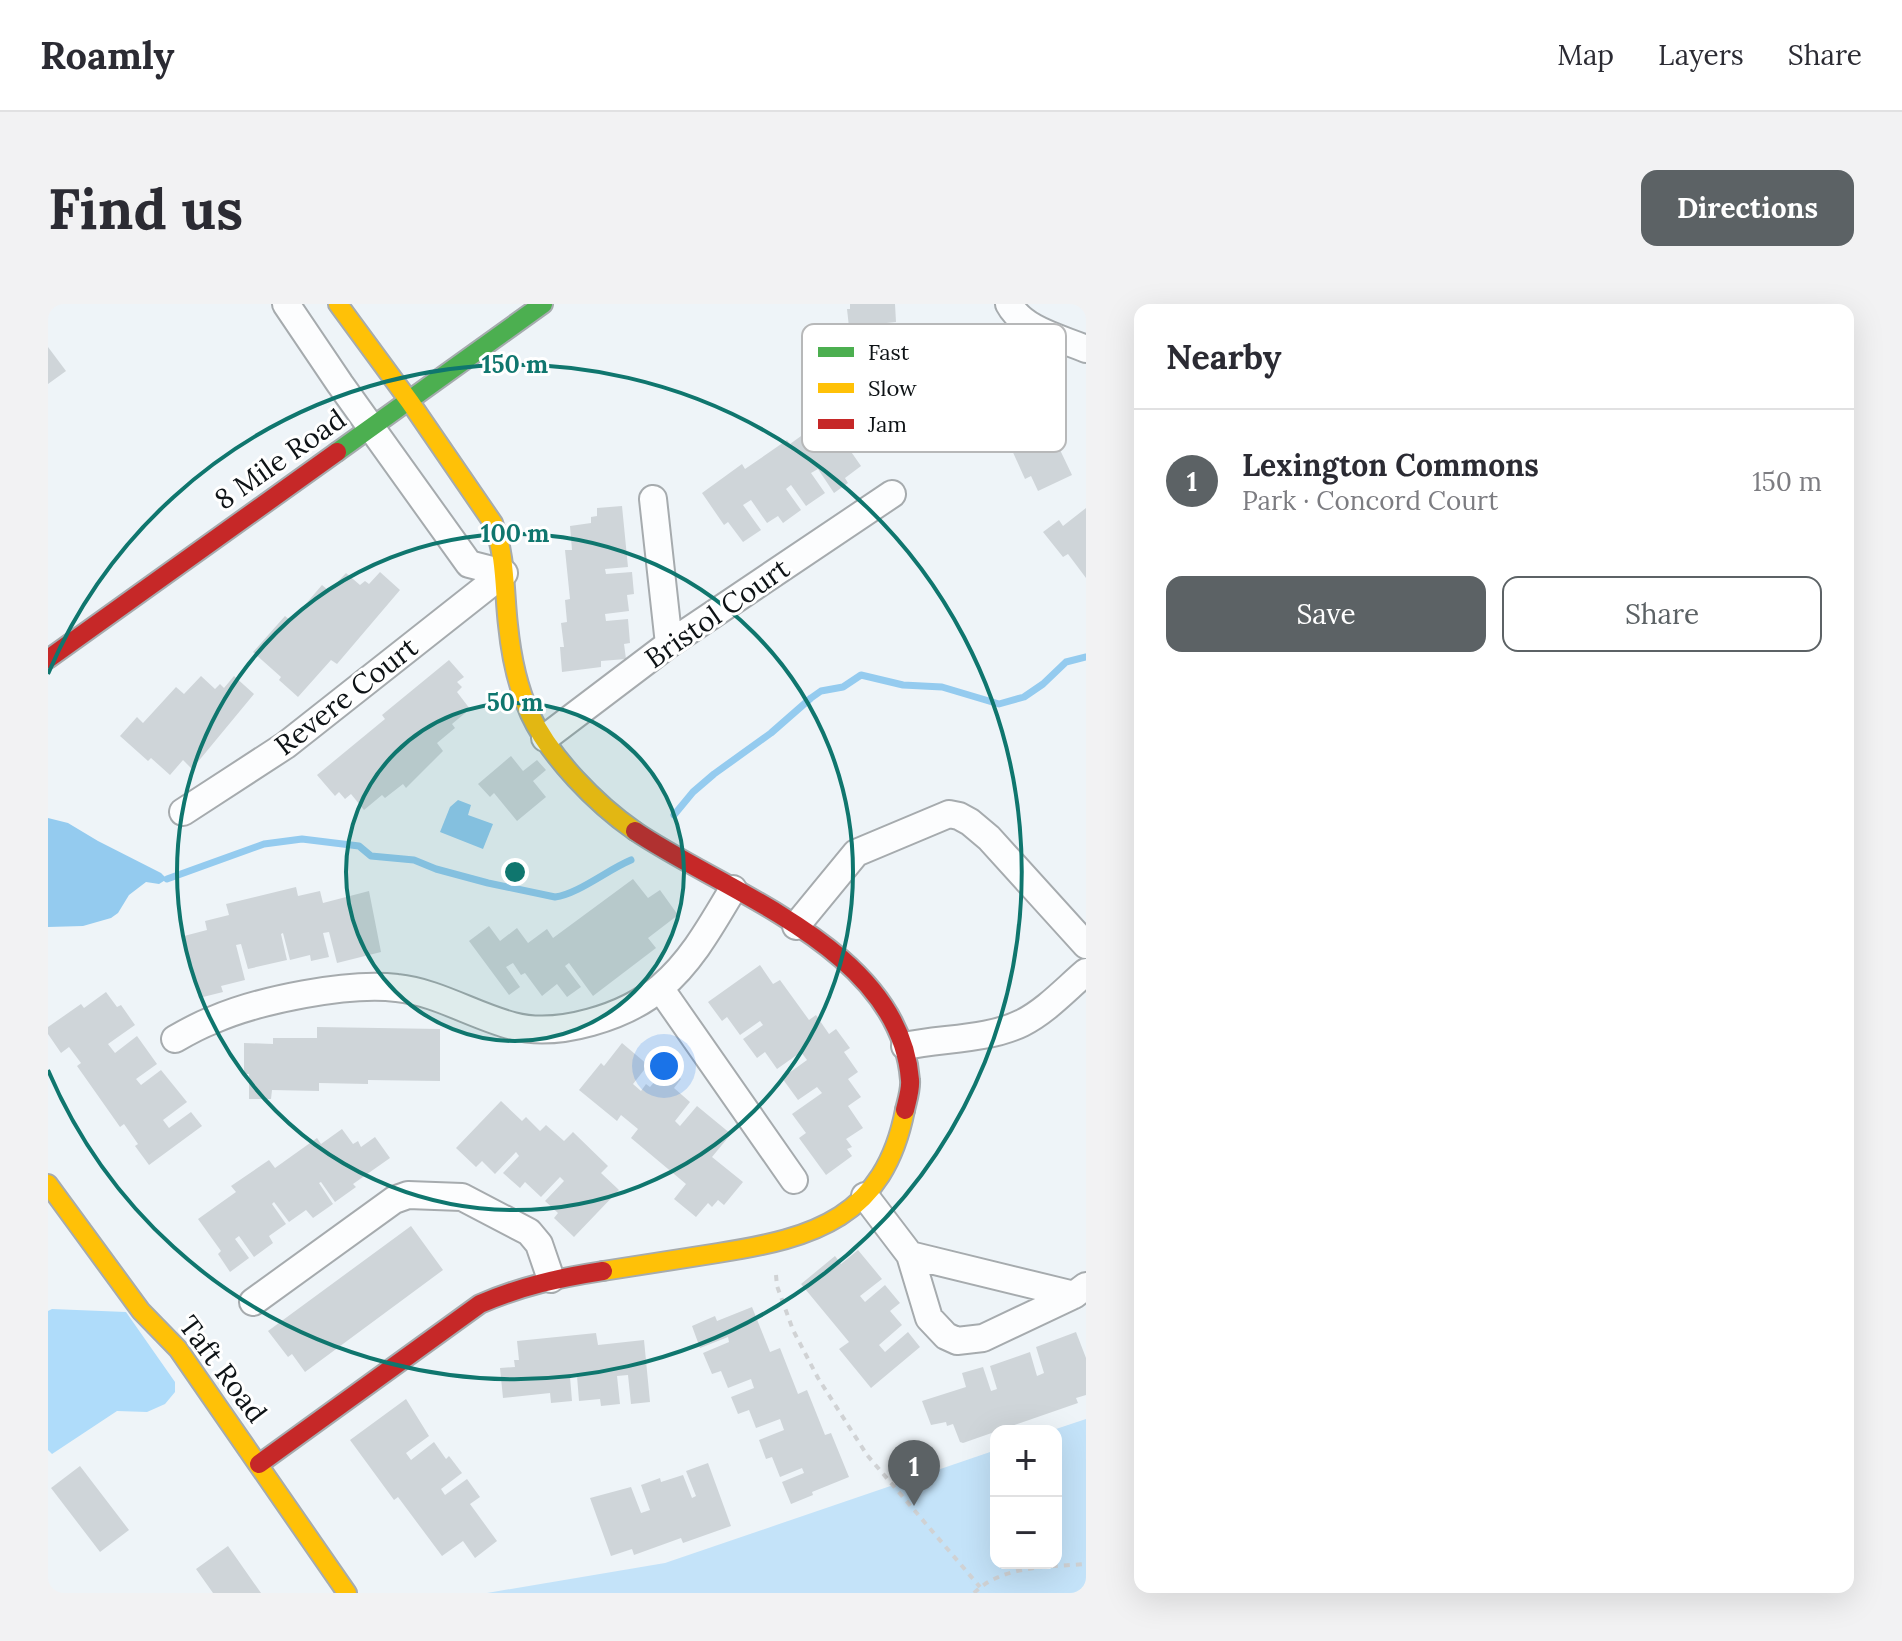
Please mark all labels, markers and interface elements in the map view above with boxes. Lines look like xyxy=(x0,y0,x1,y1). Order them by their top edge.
text: Roamly xyxy=(40,31,174,79)
text: Map xyxy=(1557,37,1614,73)
text: Layers xyxy=(1658,37,1744,73)
text: Share xyxy=(1788,37,1862,73)
button: Directions xyxy=(1641,170,1854,246)
text: Find us xyxy=(48,173,243,244)
legend xyxy=(802,324,1066,452)
text: Nearby xyxy=(1166,335,1282,378)
text: Fast xyxy=(868,338,910,366)
text: 150 m xyxy=(482,349,548,380)
text: Slow xyxy=(868,374,917,402)
street label: 8 Mile Road xyxy=(208,401,352,517)
text: Jam xyxy=(867,410,907,438)
text: Lexington Commons xyxy=(1242,446,1539,484)
text: 1 xyxy=(1187,465,1197,498)
text: 150 m xyxy=(1752,465,1822,498)
text: Park · Concord Court xyxy=(1242,484,1498,517)
text: 100 m xyxy=(481,518,549,549)
street label: Bristol Court xyxy=(638,550,796,676)
button: Save xyxy=(1166,576,1486,652)
button: Share xyxy=(1502,576,1822,652)
street label: Revere Court xyxy=(267,629,425,763)
text: 50 m xyxy=(487,687,543,718)
centre of rings xyxy=(501,858,529,886)
your location xyxy=(644,1046,684,1086)
street label: Taft Road xyxy=(171,1308,275,1430)
map controls xyxy=(990,1425,1062,1569)
button: + xyxy=(990,1425,1062,1497)
pin: 1 xyxy=(888,1440,940,1506)
button: − xyxy=(990,1497,1062,1569)

